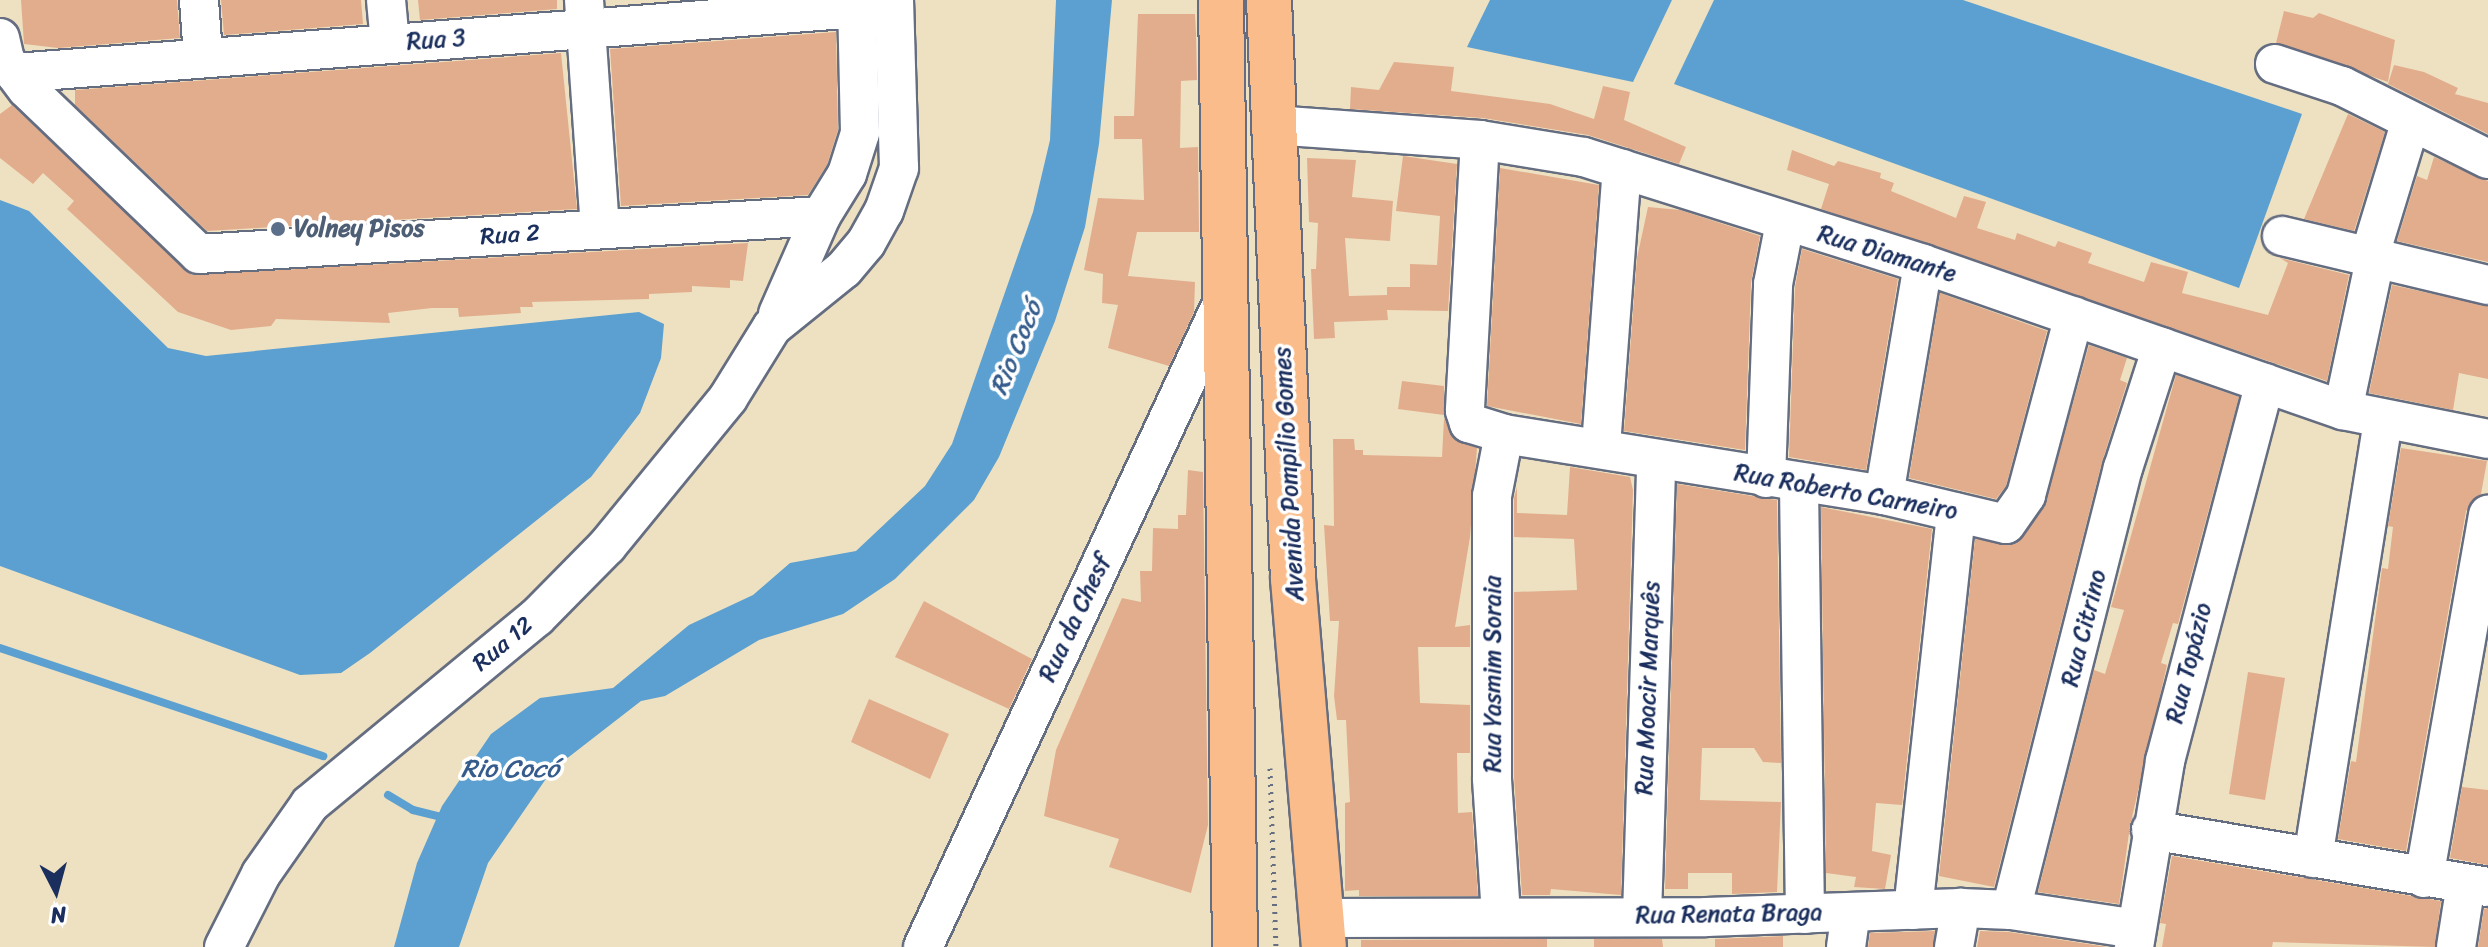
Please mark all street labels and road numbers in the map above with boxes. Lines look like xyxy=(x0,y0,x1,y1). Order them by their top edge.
street label: Rua 3 xyxy=(406,24,466,56)
street label: Rua 2 xyxy=(479,219,541,251)
street label: Rua Diamante xyxy=(1814,219,1960,289)
street label: Avenida Pompílio Gomes xyxy=(1268,346,1310,602)
street label: Rua Roberto Carneiro xyxy=(1732,458,1960,526)
street label: Rua da Chesf xyxy=(1033,549,1117,687)
street label: Rua Citrino xyxy=(2056,567,2112,689)
street label: Rua Yasmim Soraia xyxy=(1479,575,1507,773)
street label: Rua Moacir Marquês xyxy=(1630,581,1666,795)
street label: Rua Topázio xyxy=(2160,599,2218,727)
street label: Rua 12 xyxy=(467,611,539,677)
street label: Rua Renata Braga xyxy=(1635,898,1823,930)

